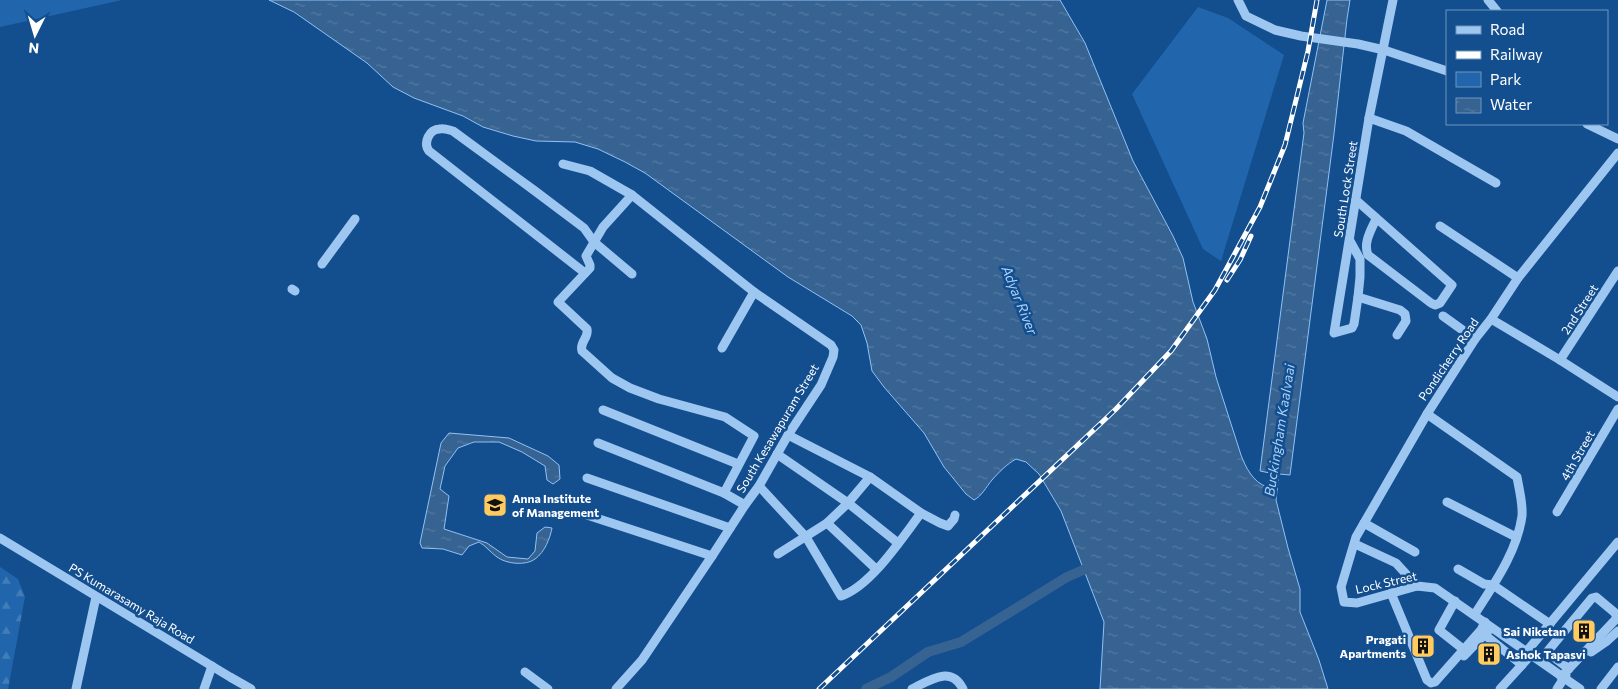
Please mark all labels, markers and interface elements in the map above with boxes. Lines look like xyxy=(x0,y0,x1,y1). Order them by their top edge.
north arrow xyxy=(10,10,60,60)
legend xyxy=(1446,10,1608,125)
text: Road xyxy=(1490,20,1525,38)
text: N xyxy=(28,40,40,57)
text: Railway xyxy=(1490,45,1543,63)
text: Park xyxy=(1490,70,1521,88)
text: Water xyxy=(1490,95,1532,113)
street label: South Lock Street xyxy=(1330,140,1360,238)
water label: Adyar River xyxy=(998,262,1042,337)
street label: 2nd Street xyxy=(1558,281,1600,337)
street label: Pondicherry Road xyxy=(1415,315,1481,403)
street label: South Kesawapuram Street xyxy=(733,361,821,495)
water label: Buckingham Kaalvaai xyxy=(1260,362,1298,497)
street label: 4th Street xyxy=(1557,428,1597,482)
place label: Anna Institute of Management xyxy=(512,491,599,519)
school or university icon: Anna Institute of Management xyxy=(482,492,508,518)
street label: PS Kumarasamy Raja Road xyxy=(67,560,197,646)
street label: Lock Street xyxy=(1354,568,1418,596)
building icon: Sai Niketan xyxy=(1571,618,1597,644)
place label: Sai Niketan xyxy=(1503,624,1566,638)
place label: Pragati Apartments xyxy=(1340,632,1406,660)
building icon: Pragati Apartments xyxy=(1410,633,1436,659)
building icon: Ashok Tapasvi xyxy=(1476,641,1502,667)
place label: Ashok Tapasvi xyxy=(1506,647,1586,661)

